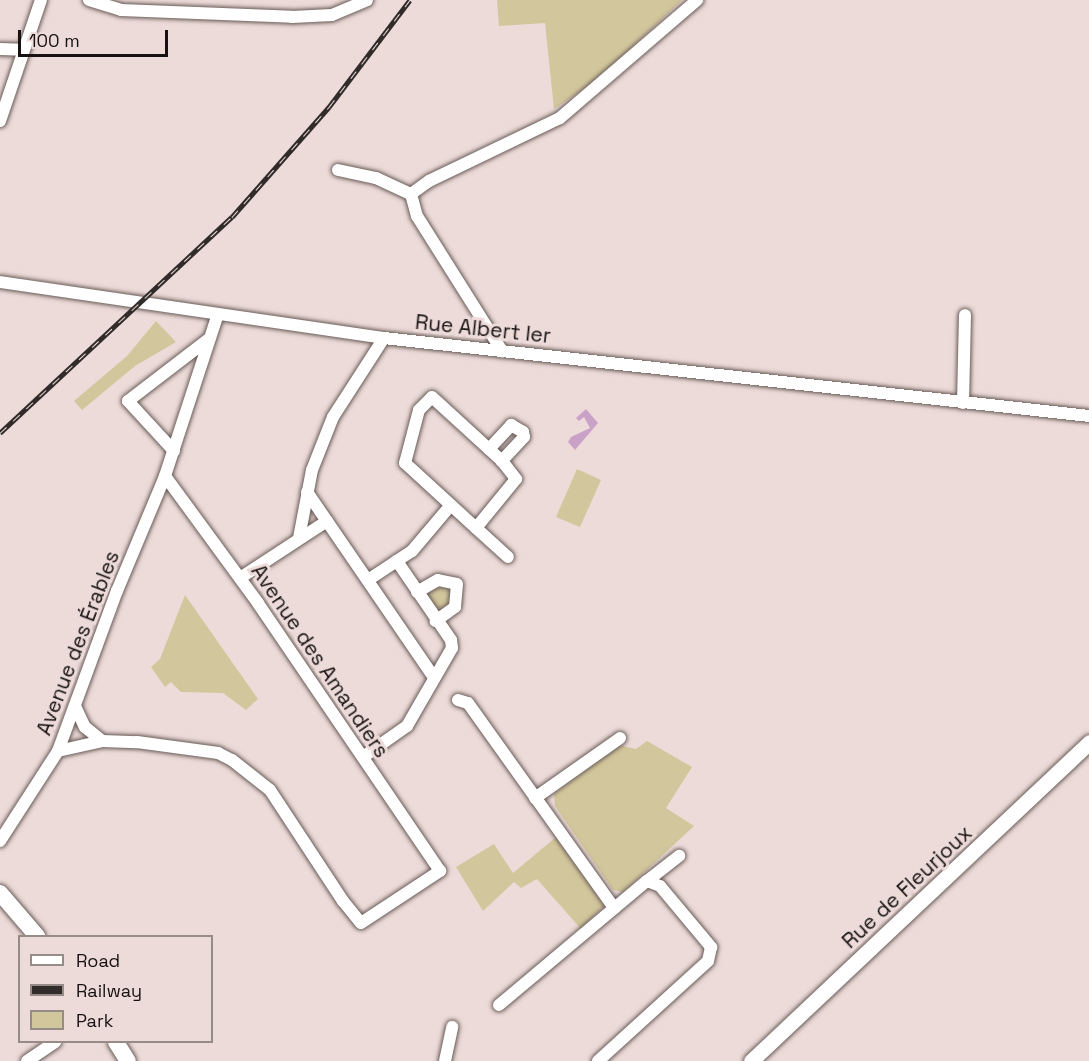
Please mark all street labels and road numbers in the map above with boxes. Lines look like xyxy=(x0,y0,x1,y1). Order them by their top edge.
street label: Rue Albert Ier xyxy=(414,309,552,349)
street label: Avenue des Érables xyxy=(31,547,125,739)
street label: Avenue des Amandiers xyxy=(246,559,394,763)
street label: Rue de Fleurjoux xyxy=(837,820,977,954)

